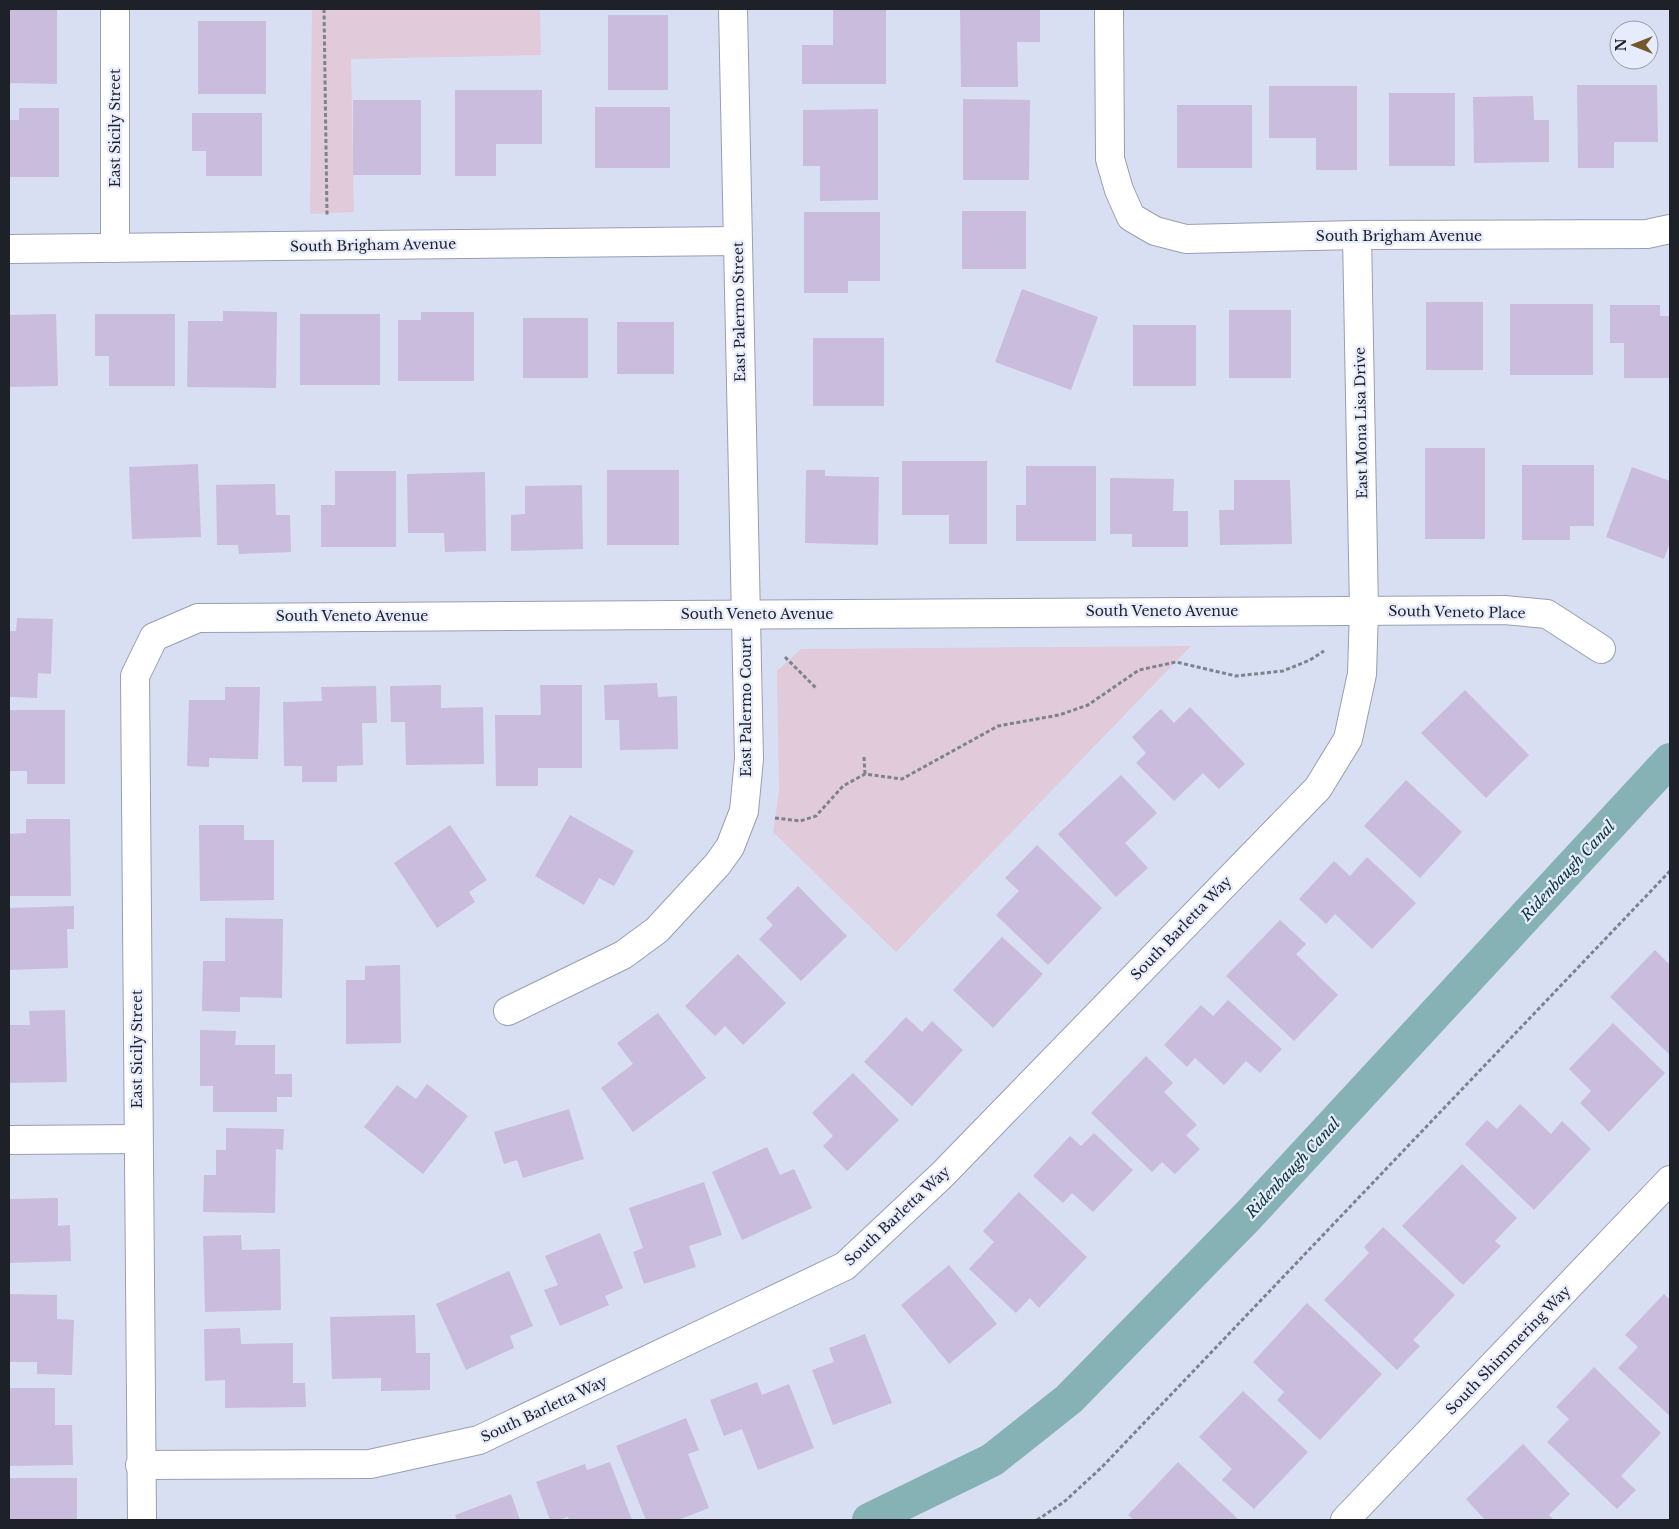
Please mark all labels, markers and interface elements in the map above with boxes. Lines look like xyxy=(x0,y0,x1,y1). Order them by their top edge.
north arrow xyxy=(1609,20,1659,70)
text: N xyxy=(1612,38,1630,52)
street label: East Sicily Street xyxy=(106,68,124,187)
street label: South Brigham Avenue xyxy=(1316,227,1482,245)
street label: South Brigham Avenue xyxy=(290,235,456,255)
street label: East Palermo Street xyxy=(729,241,749,382)
street label: East Mona Lisa Drive xyxy=(1351,347,1371,499)
street label: South Veneto Avenue xyxy=(1086,602,1238,620)
street label: South Veneto Place xyxy=(1388,602,1526,622)
street label: South Veneto Avenue xyxy=(681,605,833,623)
street label: South Veneto Avenue xyxy=(276,607,428,625)
street label: East Palermo Court xyxy=(737,636,755,777)
water label: Ridenbaugh Canal xyxy=(1516,817,1619,925)
street label: South Barletta Way xyxy=(1127,872,1235,984)
street label: East Sicily Street xyxy=(128,989,146,1108)
water label: Ridenbaugh Canal xyxy=(1241,1114,1344,1222)
street label: South Barletta Way xyxy=(841,1162,953,1269)
street label: South Shimmering Way xyxy=(1442,1282,1574,1418)
street label: South Barletta Way xyxy=(478,1372,610,1446)

